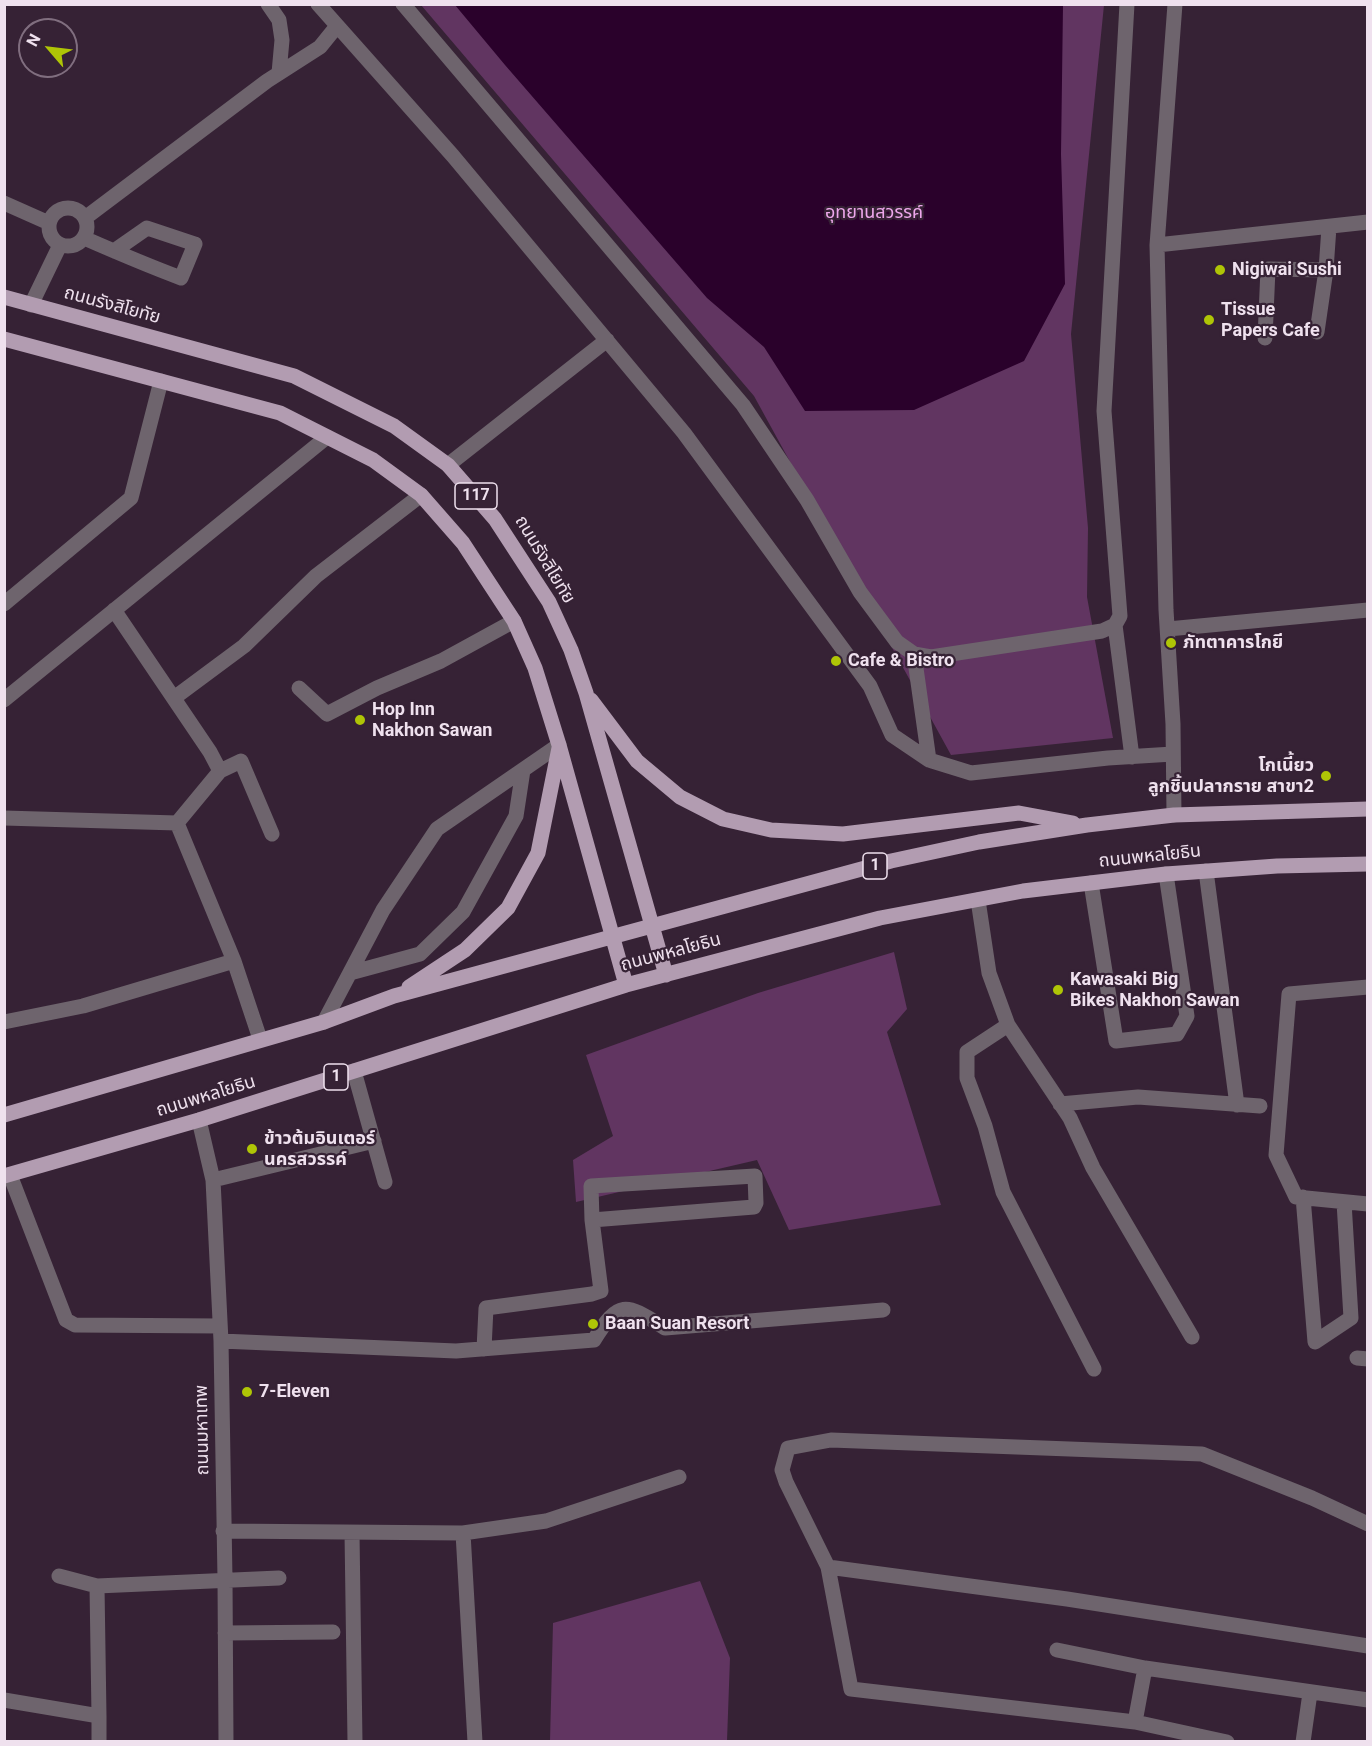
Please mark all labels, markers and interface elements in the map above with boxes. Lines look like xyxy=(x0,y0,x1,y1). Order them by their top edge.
north arrow xyxy=(18,18,78,78)
text: N xyxy=(22,31,44,50)
park label: อุทยานสวรรค์ xyxy=(825,202,923,224)
place label: Nigiwai Sushi xyxy=(1232,259,1342,281)
marker: Nigiwai Sushi xyxy=(1213,263,1227,277)
street label: ถนนรังสิโยทัย xyxy=(61,283,163,329)
place label: Tissue Papers Cafe xyxy=(1221,299,1320,342)
marker: Tissue Papers Cafe xyxy=(1202,313,1216,327)
road number: 117 xyxy=(455,483,497,509)
street label: ถนนรังสิโยทัย xyxy=(509,512,579,608)
place label: ภัทตาคารโกยี xyxy=(1183,632,1283,654)
marker: ภัทตาคารโกยี xyxy=(1164,636,1178,650)
place label: Cafe & Bistro xyxy=(848,650,954,672)
marker: Cafe & Bistro xyxy=(829,654,843,668)
place label: Hop Inn Nakhon Sawan xyxy=(372,699,492,742)
marker: Hop Inn Nakhon Sawan xyxy=(353,713,367,727)
place label: โกเนี้ยว ลูกชิ้นปลากราย สาขา2 xyxy=(1148,755,1314,798)
marker: โกเนี้ยว ลูกชิ้นปลากราย สาขา2 xyxy=(1319,769,1333,783)
street label: ถนนพหลโยธิน xyxy=(1098,841,1202,873)
road number: 1 xyxy=(863,853,887,879)
street label: ถนนพหลโยธิน xyxy=(619,929,723,977)
place label: Kawasaki Big Bikes Nakhon Sawan xyxy=(1070,969,1240,1012)
marker: Kawasaki Big Bikes Nakhon Sawan xyxy=(1051,983,1065,997)
road number: 1 xyxy=(324,1064,348,1090)
street label: ถนนพหลโยธิน xyxy=(154,1072,258,1122)
place label: ข้าวต้มอินเตอร์ นครสวรรค์ xyxy=(264,1128,375,1170)
marker: ข้าวต้มอินเตอร์ นครสวรรค์ xyxy=(245,1142,259,1156)
place label: Baan Suan Resort xyxy=(605,1313,749,1335)
marker: Baan Suan Resort xyxy=(586,1317,600,1331)
place label: 7-Eleven xyxy=(259,1381,330,1403)
street label: ถนนมหาเทพ xyxy=(191,1385,215,1475)
marker: 7-Eleven xyxy=(240,1385,254,1399)

